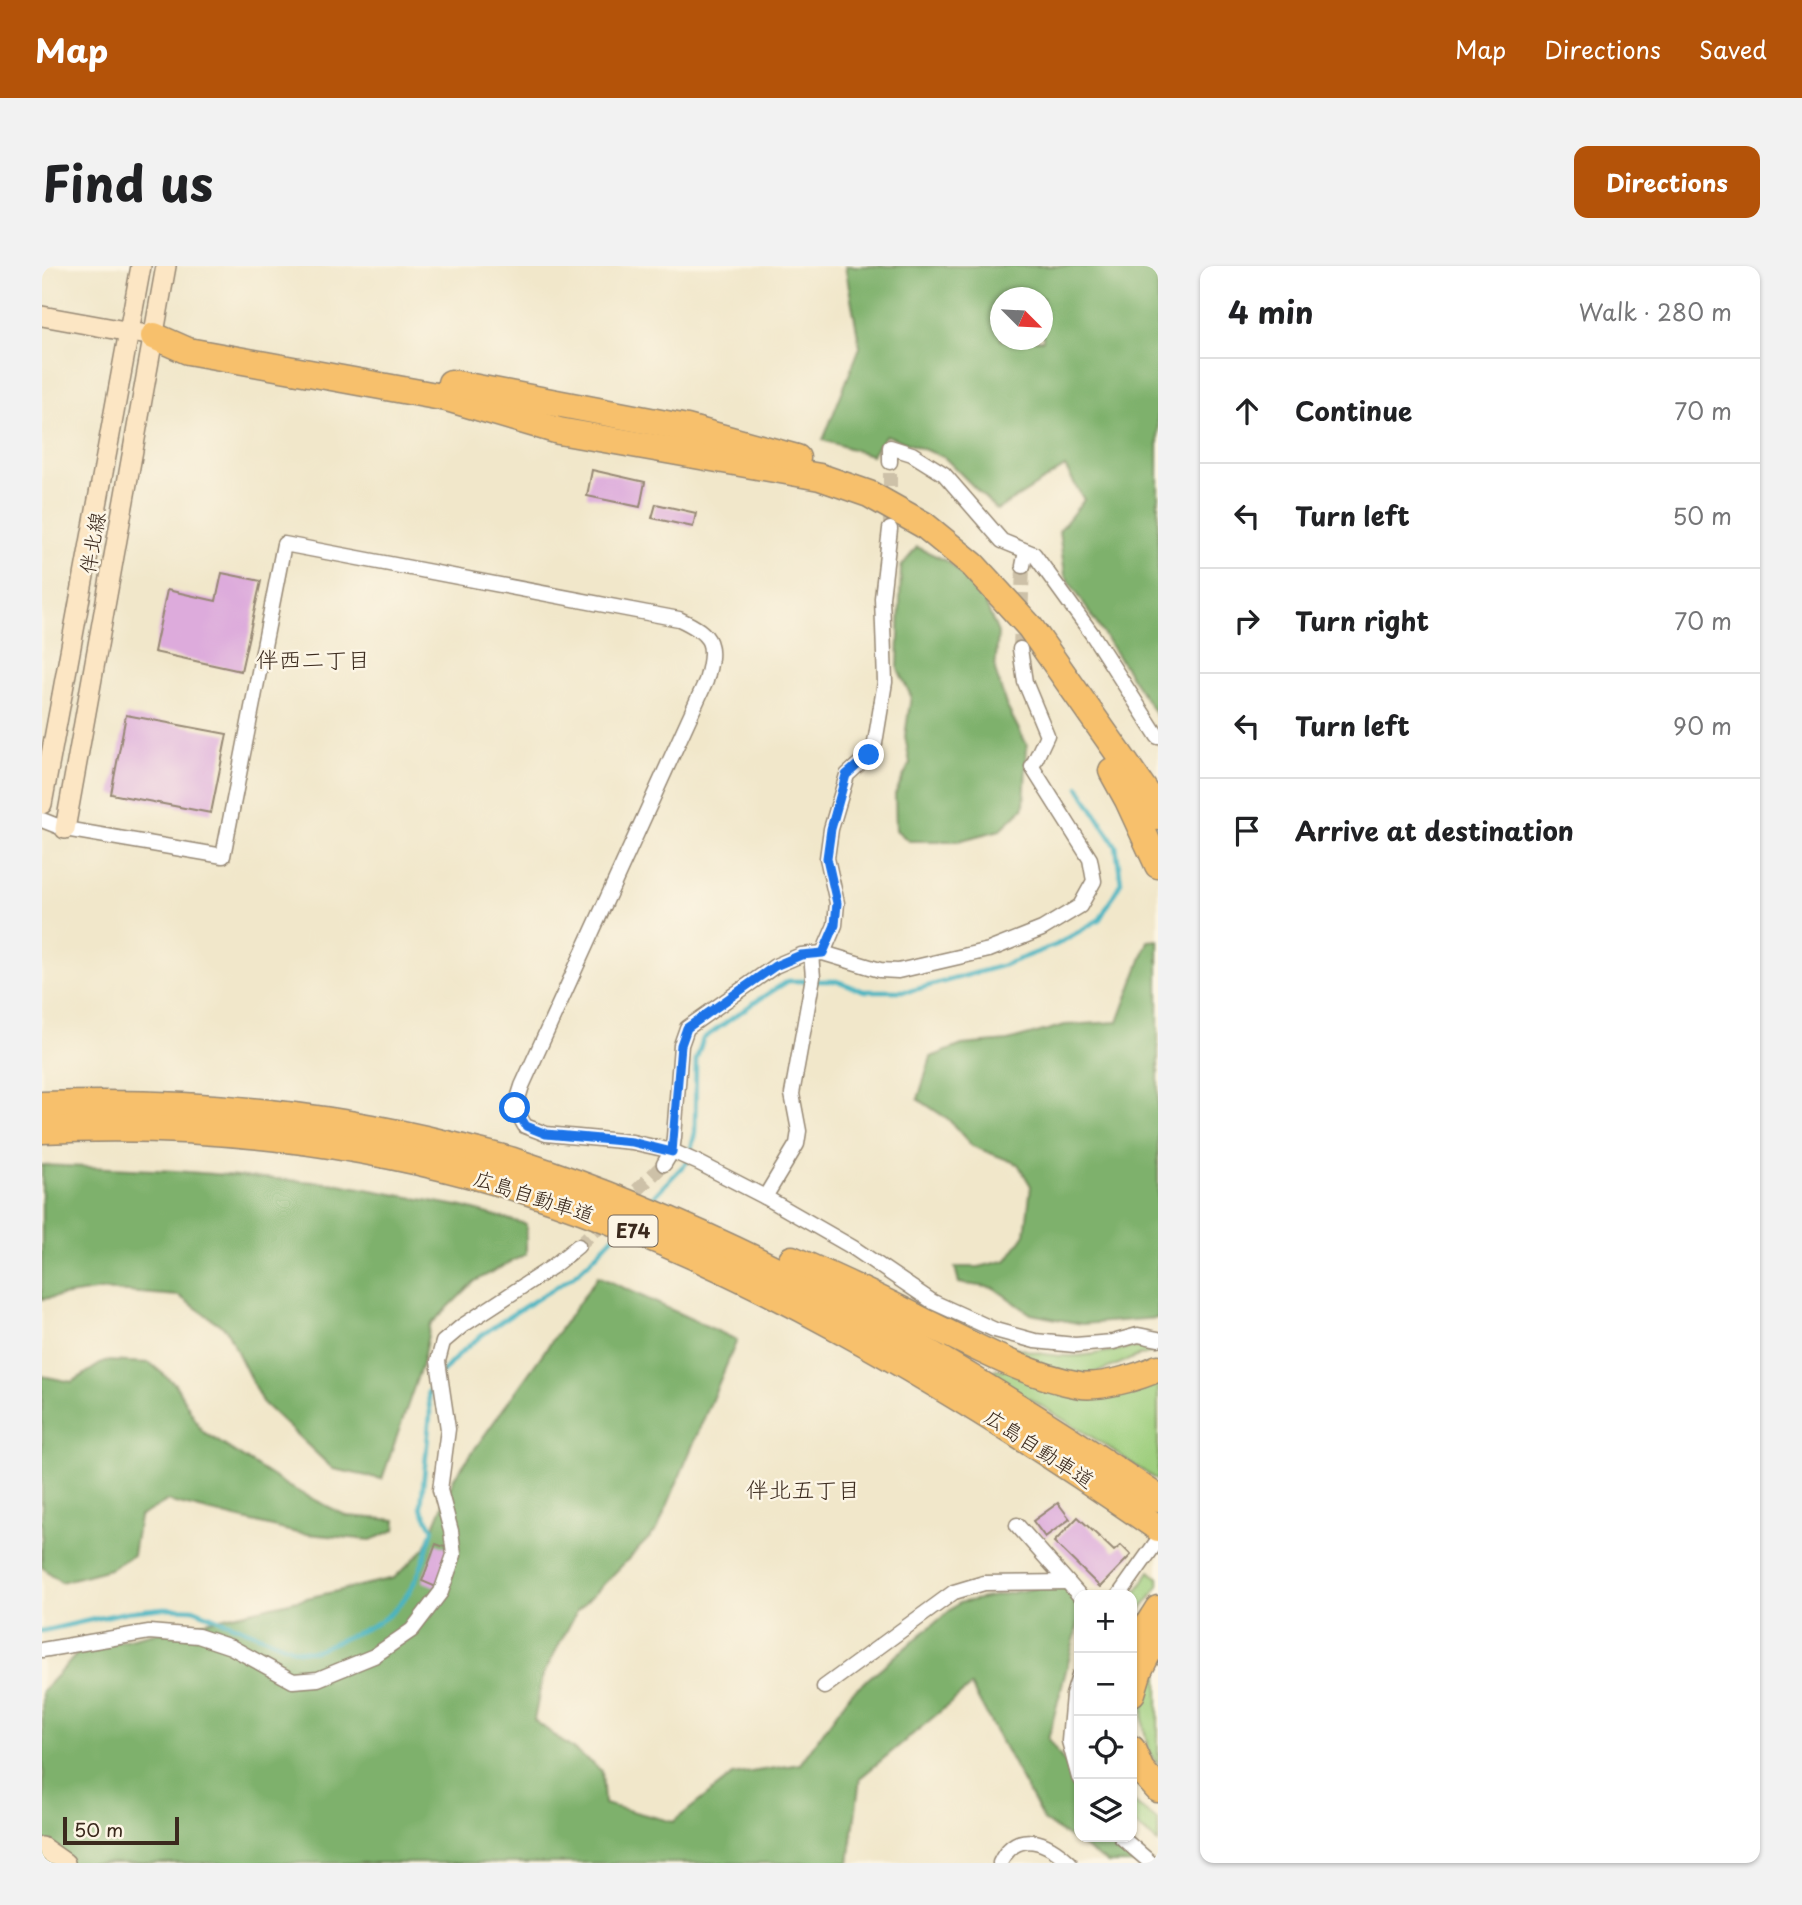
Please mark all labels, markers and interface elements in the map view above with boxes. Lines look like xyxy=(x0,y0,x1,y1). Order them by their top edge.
text: Map xyxy=(35,24,108,74)
text: Map xyxy=(1455,31,1506,67)
text: Directions xyxy=(1544,31,1661,67)
text: Saved xyxy=(1699,31,1767,67)
text: Find us xyxy=(42,145,213,219)
button: Directions xyxy=(1574,146,1760,218)
north arrow xyxy=(990,287,1053,350)
text: 4 min xyxy=(1228,289,1314,334)
text: Walk · 280 m xyxy=(1579,294,1732,329)
text: Continue xyxy=(1295,391,1412,430)
icon: ahead xyxy=(1228,392,1266,430)
text: 70 m xyxy=(1674,393,1732,428)
text: Turn left xyxy=(1295,496,1410,535)
icon: left xyxy=(1228,497,1266,535)
text: 50 m xyxy=(1672,498,1732,533)
street label: 伴北線 xyxy=(70,509,112,576)
text: Turn right xyxy=(1295,601,1429,640)
icon: right xyxy=(1228,602,1266,640)
text: 70 m xyxy=(1674,603,1732,638)
district label: 伴西二丁目 xyxy=(256,641,371,676)
text: Turn left xyxy=(1295,706,1410,745)
icon: left xyxy=(1228,707,1266,745)
text: 90 m xyxy=(1673,708,1732,743)
route end xyxy=(853,739,884,770)
text: Arrive at destination xyxy=(1295,811,1574,850)
icon: arrive xyxy=(1228,812,1266,850)
route start xyxy=(499,1092,530,1123)
street label: 広島自動車道 xyxy=(470,1160,599,1230)
road number: E74 xyxy=(608,1216,658,1247)
street label: 広島自動車道 xyxy=(979,1400,1102,1495)
district label: 伴北五丁目 xyxy=(746,1471,861,1506)
map controls xyxy=(1074,1590,1137,1842)
button: + xyxy=(1074,1590,1137,1653)
button: − xyxy=(1074,1653,1137,1716)
button: locate xyxy=(1074,1716,1137,1779)
button: layers xyxy=(1074,1779,1137,1842)
scale bar xyxy=(63,1814,178,1846)
text: 50 m xyxy=(74,1815,123,1843)

